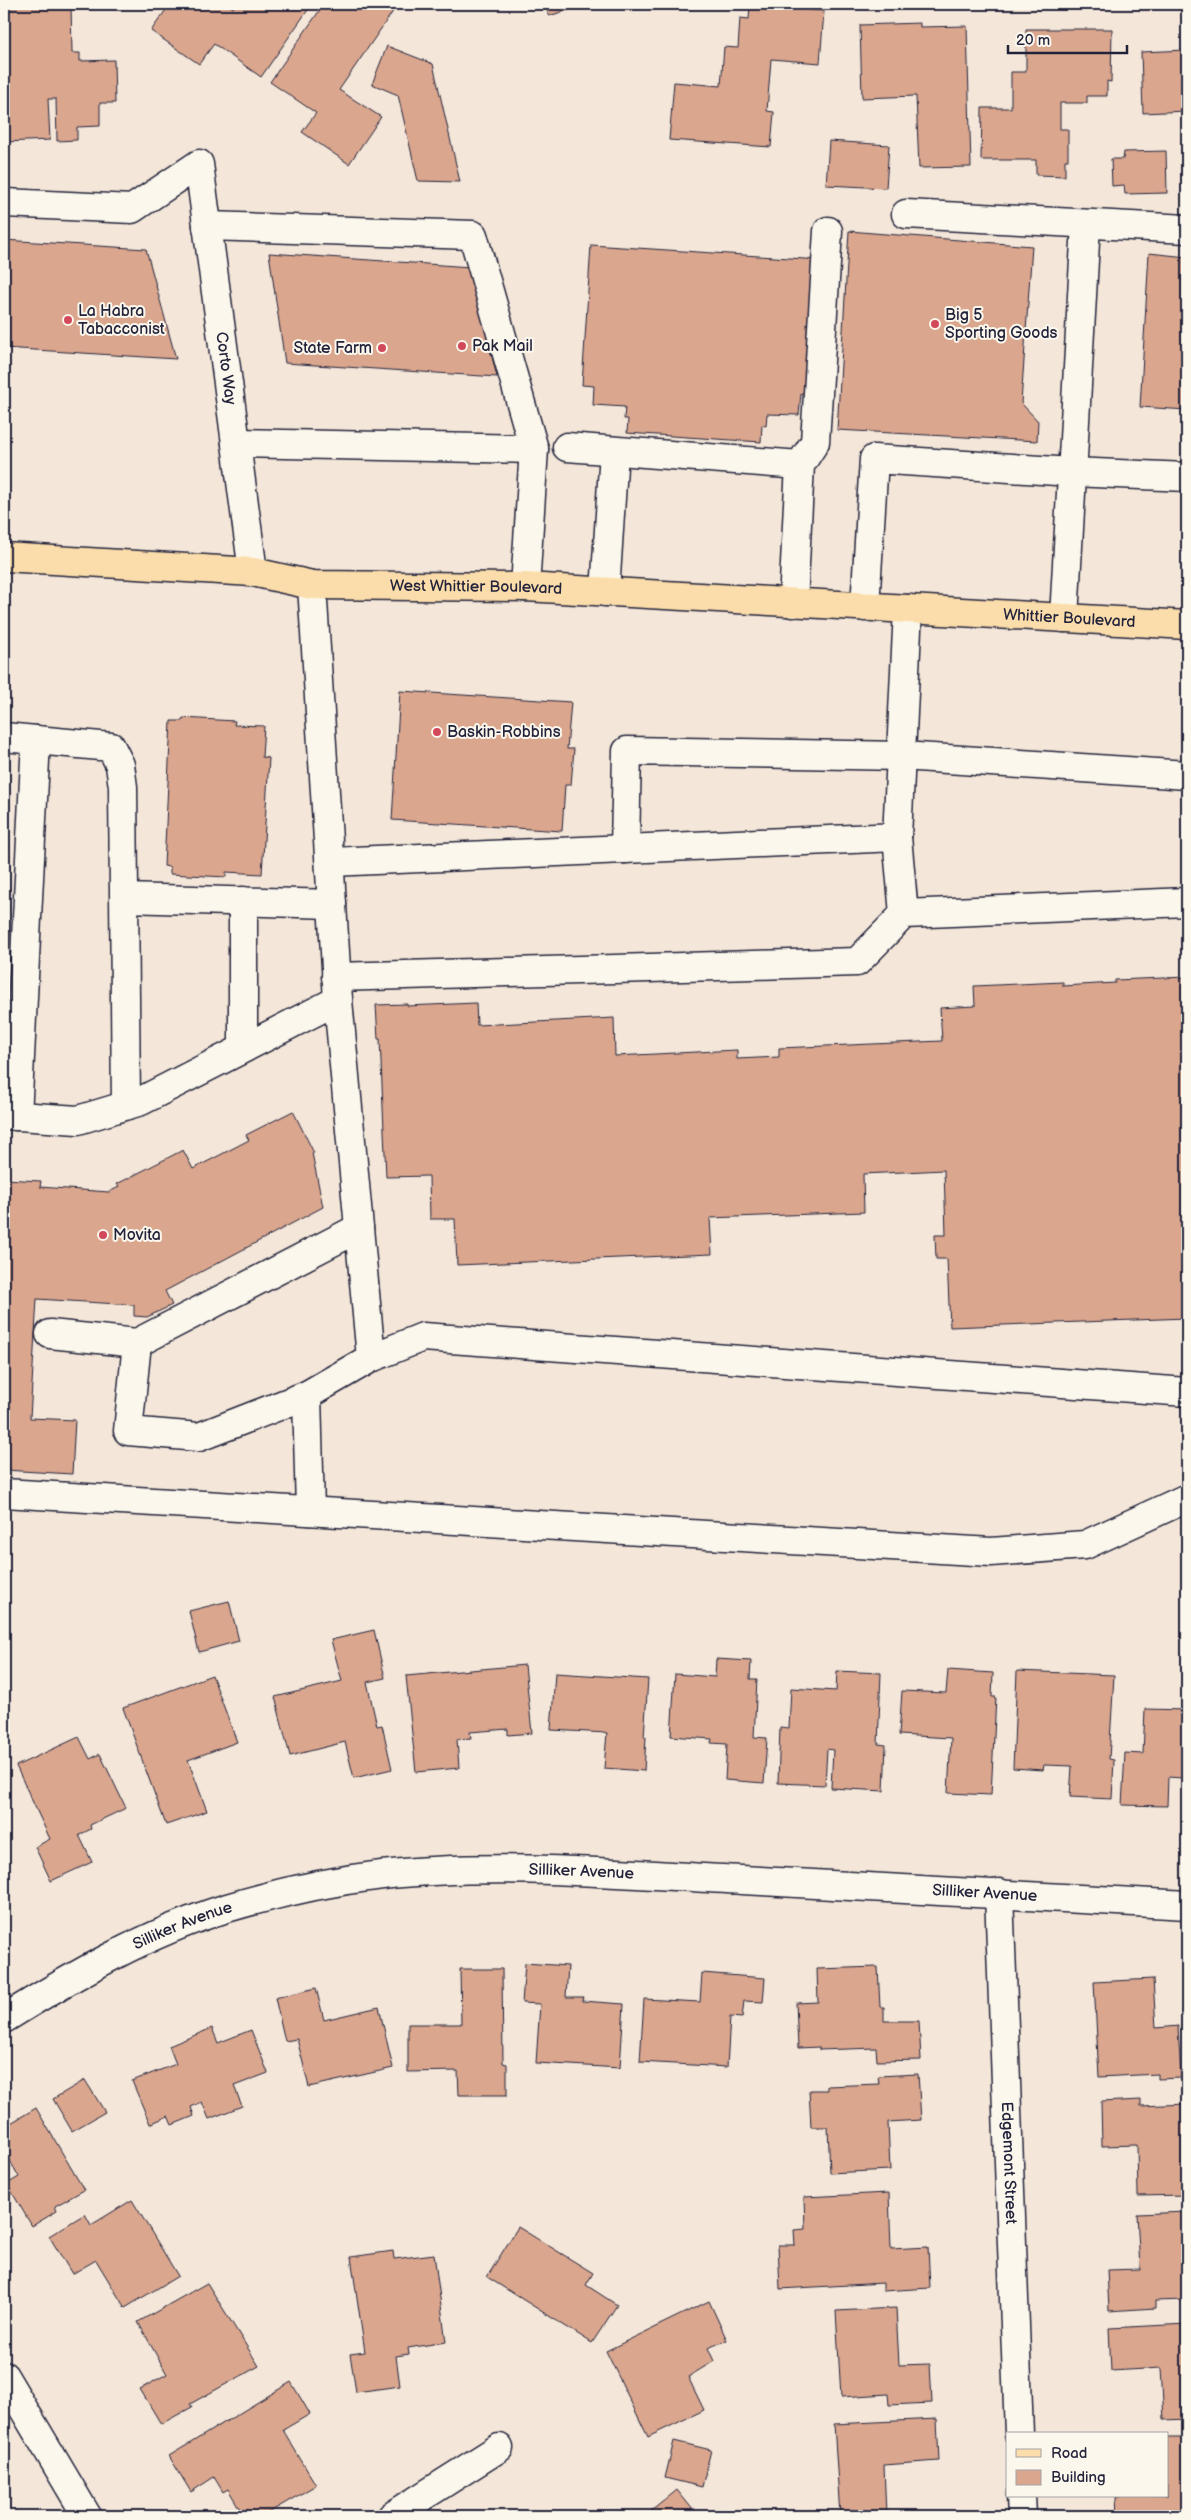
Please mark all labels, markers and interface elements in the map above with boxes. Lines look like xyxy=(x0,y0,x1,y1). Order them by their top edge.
scale bar xyxy=(1008,22,1127,54)
text: 20 m xyxy=(1016,31,1050,50)
place label: La Habra Tabacconist xyxy=(78,302,165,339)
place label: Big 5 Sporting Goods xyxy=(945,306,1058,343)
marker: La Habra Tabacconist xyxy=(62,314,74,326)
marker: Big 5 Sporting Goods xyxy=(929,318,941,330)
street label: Corto Way xyxy=(212,331,240,407)
place label: Pak Mail xyxy=(472,337,533,356)
place label: State Farm xyxy=(293,339,372,358)
marker: Pak Mail xyxy=(456,340,468,352)
marker: State Farm xyxy=(376,342,388,354)
street label: West Whittier Boulevard xyxy=(390,576,563,599)
street label: Whittier Boulevard xyxy=(1002,605,1136,632)
place label: Baskin-Robbins xyxy=(447,723,561,742)
marker: Baskin-Robbins xyxy=(431,726,443,738)
place label: Movita xyxy=(113,1226,161,1245)
marker: Movita xyxy=(97,1229,109,1241)
street label: Silliker Avenue xyxy=(528,1860,635,1883)
street label: Silliker Avenue xyxy=(932,1880,1038,1905)
street label: Silliker Avenue xyxy=(130,1897,235,1954)
street label: Edgemont Street xyxy=(997,2101,1021,2225)
legend xyxy=(1006,2432,1168,2498)
text: Road xyxy=(1051,2444,1087,2463)
text: Building xyxy=(1051,2468,1106,2487)

